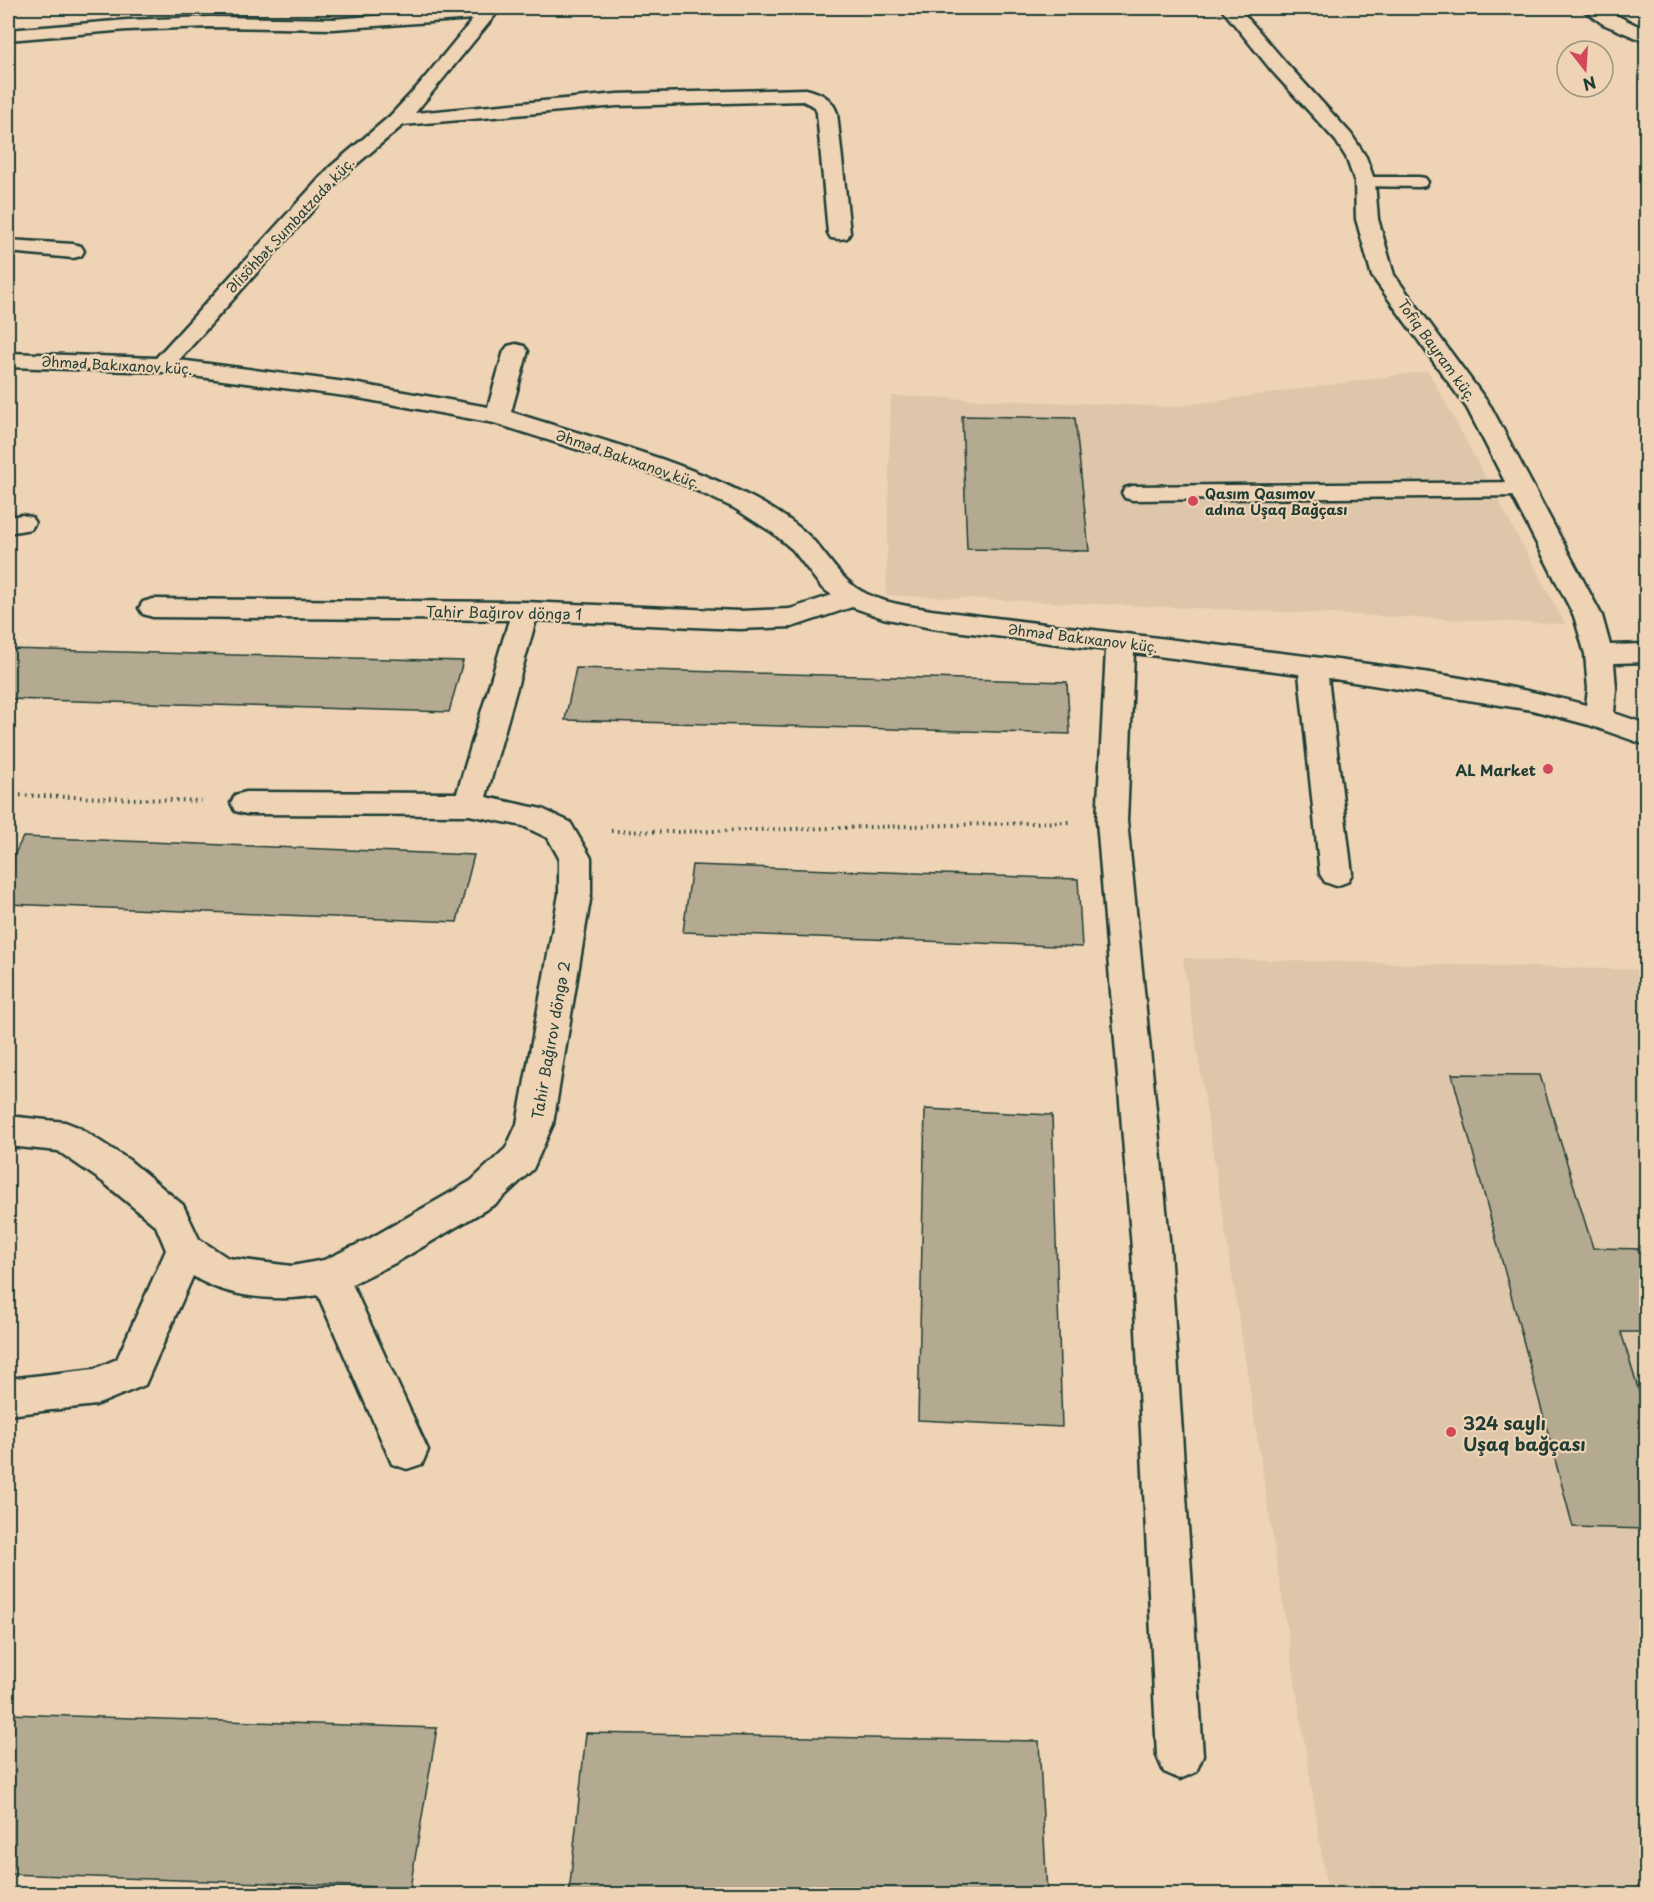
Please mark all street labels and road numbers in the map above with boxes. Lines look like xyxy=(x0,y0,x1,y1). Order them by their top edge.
street label: Əlisöhbət Sumbatzadə küç. xyxy=(221,152,359,298)
street label: Tofiq Bayram küç. xyxy=(1393,294,1481,406)
street label: Əhməd Bakıxanov küç. xyxy=(41,351,193,379)
street label: Əhməd Bakıxanov küç. xyxy=(553,424,703,494)
street label: Tahir Bağırov döngə 1 xyxy=(426,599,582,625)
street label: Əhməd Bakıxanov küç. xyxy=(1007,618,1159,658)
street label: Tahir Bağırov döngə 2 xyxy=(525,959,575,1121)

